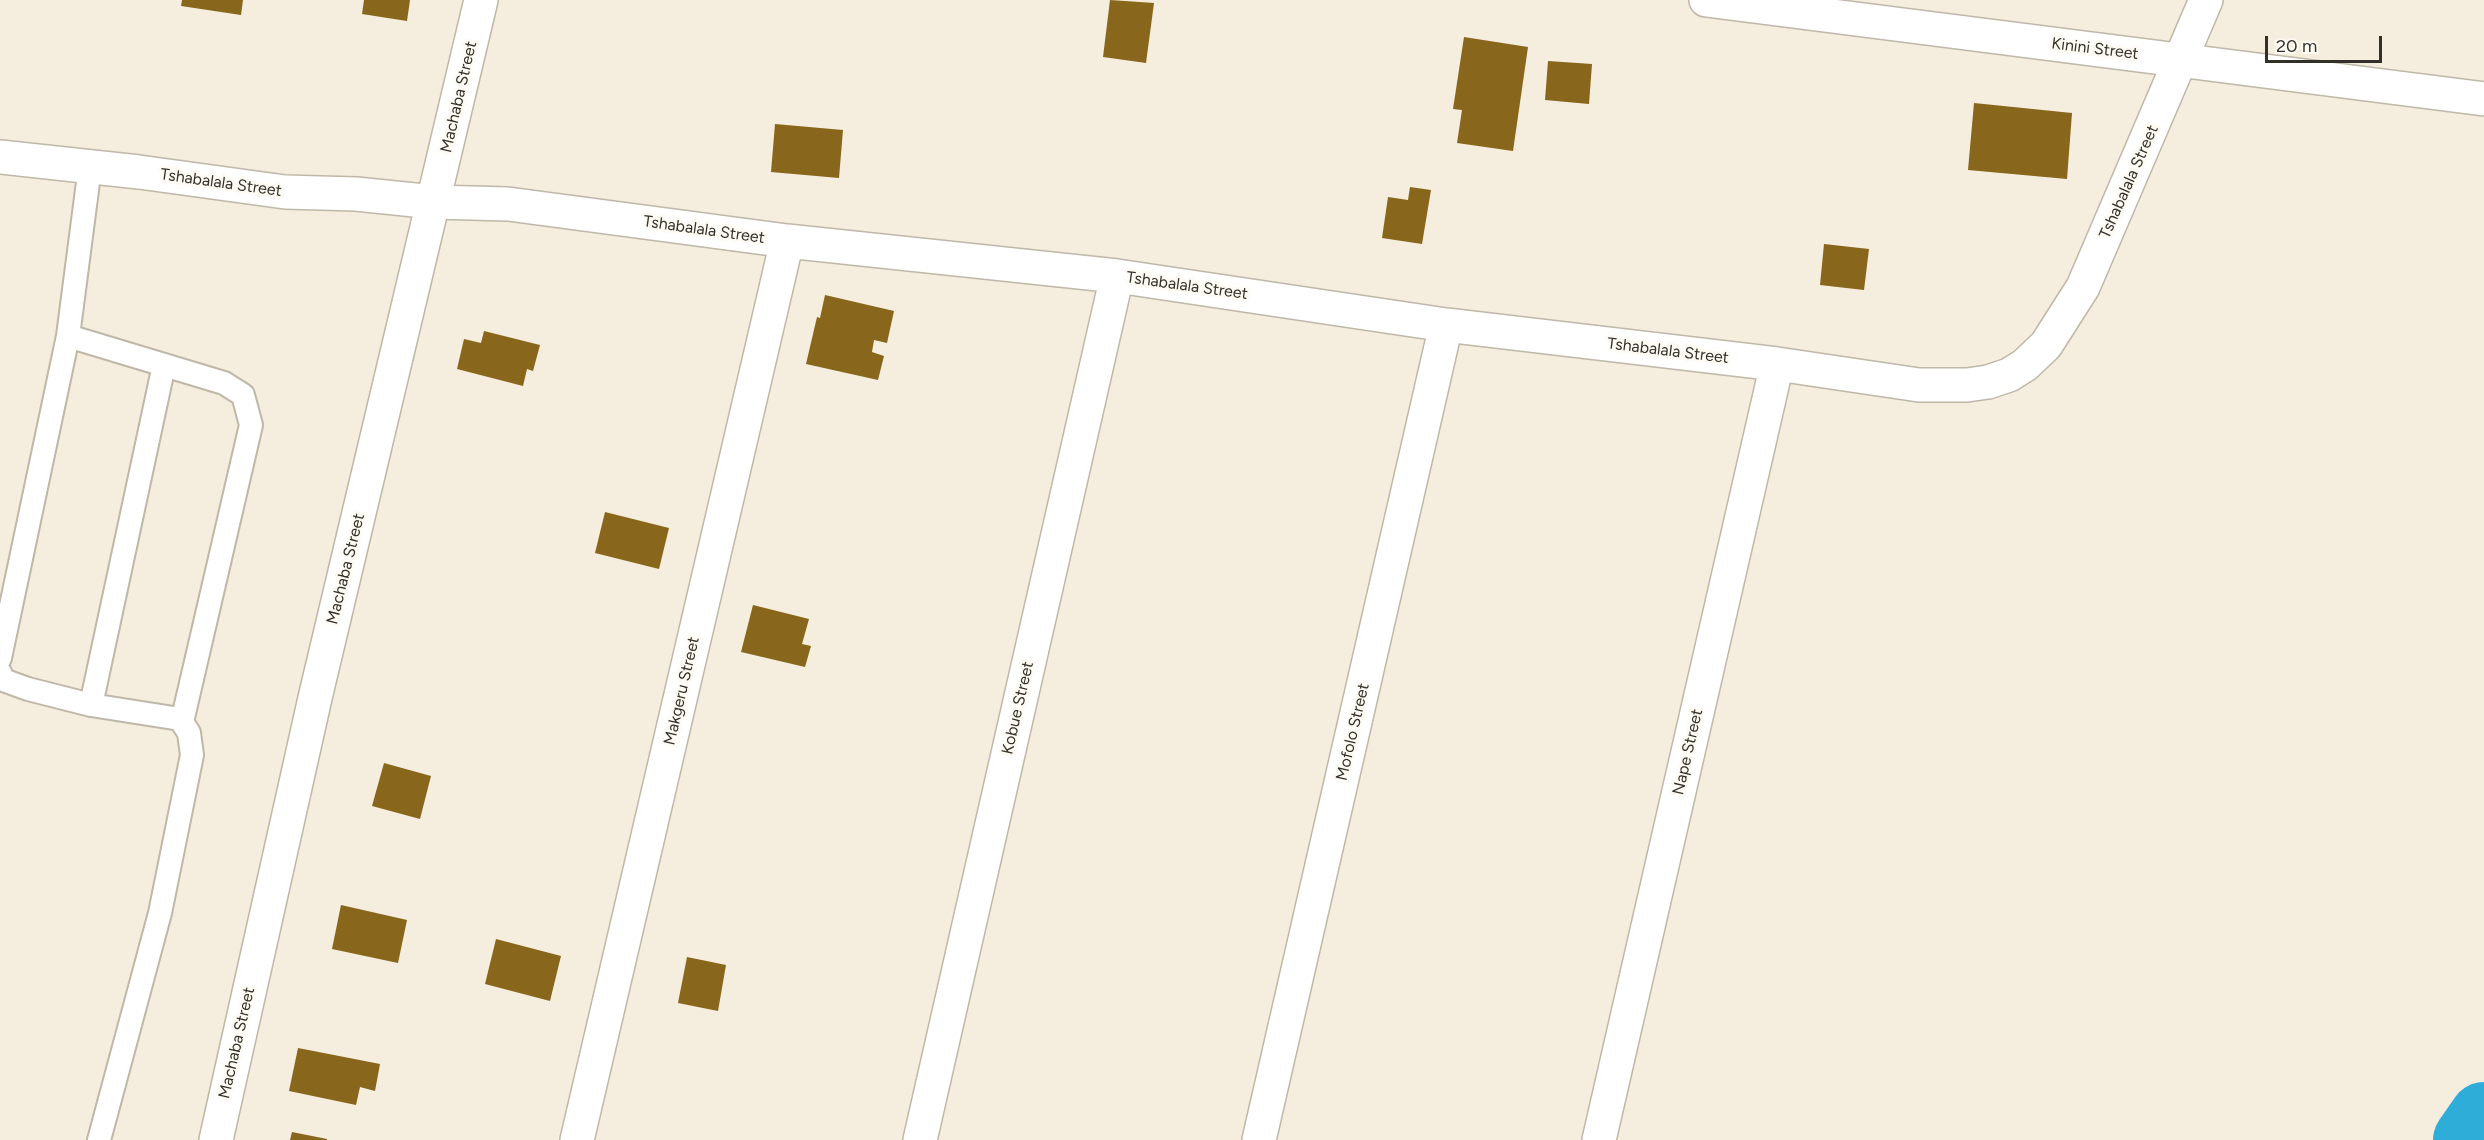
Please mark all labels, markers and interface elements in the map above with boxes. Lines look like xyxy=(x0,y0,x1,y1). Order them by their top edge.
scale bar xyxy=(2268,24,2385,62)
street label: Kinini Street xyxy=(2050,34,2140,64)
text: 20 m xyxy=(2276,35,2317,57)
street label: Machaba Street xyxy=(437,39,481,155)
street label: Tshabalala Street xyxy=(2095,122,2163,242)
street label: Tshabalala Street xyxy=(159,165,283,201)
street label: Tshabalala Street xyxy=(642,212,766,248)
street label: Tshabalala Street xyxy=(1125,268,1249,304)
street label: Tshabalala Street xyxy=(1606,334,1730,368)
street label: Machaba Street xyxy=(323,512,369,626)
street label: Makgeru Street xyxy=(660,635,704,747)
street label: Kobue Street xyxy=(998,660,1038,756)
street label: Mofolo Street xyxy=(1332,681,1374,783)
street label: Nape Street xyxy=(1669,707,1707,797)
street label: Machaba Street xyxy=(215,985,259,1101)

